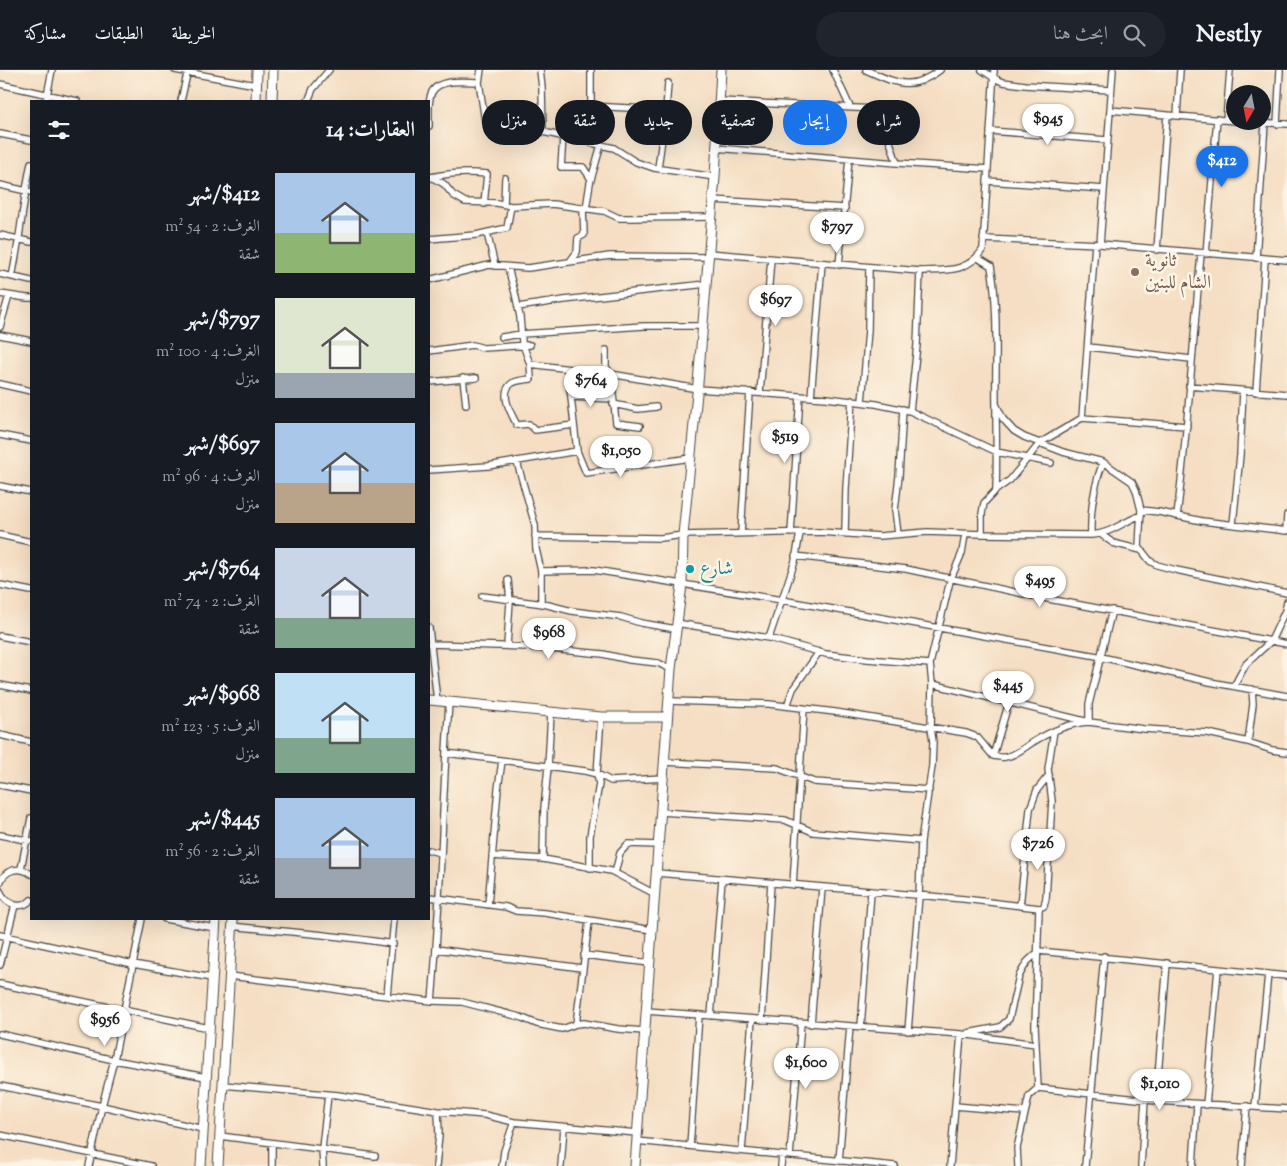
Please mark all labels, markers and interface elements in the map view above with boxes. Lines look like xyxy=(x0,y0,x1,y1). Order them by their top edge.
search box xyxy=(816,12,1166,57)
text: Nestly xyxy=(1196,18,1262,52)
text: ابحث هنا xyxy=(1053,21,1108,48)
icon: search xyxy=(1120,21,1148,49)
text: مشاركة xyxy=(25,22,66,48)
text: الطبقات xyxy=(94,22,143,48)
text: الخريطة xyxy=(171,22,215,48)
north arrow xyxy=(1226,85,1271,130)
map controls xyxy=(1226,85,1271,130)
chip: منزل xyxy=(482,100,545,145)
chip: شقة xyxy=(555,100,615,145)
chip: جديد xyxy=(625,100,692,145)
chip: تصفية xyxy=(702,100,773,145)
chip: إيجار xyxy=(783,100,847,145)
chip: شراء xyxy=(857,100,920,145)
pin: $945 xyxy=(1018,104,1078,146)
text: $945 xyxy=(1033,108,1063,131)
icon: filters xyxy=(45,116,73,144)
text: العقارات: 14 xyxy=(326,116,415,146)
pin: $412 xyxy=(1192,146,1252,188)
text: $412 xyxy=(1207,150,1237,173)
text: $412/شهر xyxy=(188,180,260,210)
icon: home xyxy=(315,193,375,253)
pin: $797 xyxy=(807,212,867,254)
text: الغرف: 2 · 54 m² xyxy=(165,216,260,239)
text: $797 xyxy=(821,216,853,239)
text: شقة xyxy=(239,244,260,267)
place label: ثانوية الشام للبنين xyxy=(1145,248,1211,298)
marker: ثانوية الشام للبنين xyxy=(1129,266,1141,278)
pin: $697 xyxy=(746,284,806,327)
text: $697 xyxy=(760,289,792,312)
text: $797/شهر xyxy=(185,305,260,335)
icon: home xyxy=(315,318,375,378)
text: الغرف: 4 · 100 m² xyxy=(156,341,260,364)
pin: $764 xyxy=(561,366,621,408)
text: منزل xyxy=(235,369,260,392)
text: $764 xyxy=(575,370,607,393)
pin: $519 xyxy=(755,422,815,464)
text: $519 xyxy=(771,426,799,449)
text: $697/شهر xyxy=(185,430,260,460)
pin: $1,050 xyxy=(580,436,662,478)
text: $1,050 xyxy=(601,440,641,463)
icon: home xyxy=(315,443,375,503)
text: الغرف: 4 · 96 m² xyxy=(162,466,260,489)
text: منزل xyxy=(235,494,260,517)
text: $764/شهر xyxy=(185,555,260,585)
place label: شارع xyxy=(700,556,733,583)
marker: شارع xyxy=(684,563,696,575)
pin: $495 xyxy=(1010,566,1070,608)
icon: home xyxy=(315,568,375,628)
text: $495 xyxy=(1025,570,1055,593)
text: الغرف: 2 · 74 m² xyxy=(164,591,260,614)
pin: $968 xyxy=(519,618,579,660)
text: شقة xyxy=(239,619,260,642)
text: $968 xyxy=(533,622,565,645)
pin: $445 xyxy=(978,670,1038,713)
text: $445 xyxy=(993,675,1023,698)
text: $968/شهر xyxy=(185,680,260,710)
icon: home xyxy=(315,693,375,753)
text: الغرف: 5 · 123 m² xyxy=(161,716,260,739)
text: منزل xyxy=(235,744,260,767)
text: $445/شهر xyxy=(188,805,260,835)
icon: home xyxy=(315,818,375,878)
pin: $726 xyxy=(1008,828,1068,871)
text: $726 xyxy=(1022,833,1054,856)
text: الغرف: 2 · 56 m² xyxy=(165,841,260,864)
text: شقة xyxy=(239,869,260,892)
pin: $956 xyxy=(75,1004,135,1047)
text: $956 xyxy=(90,1009,120,1032)
pin: $1,600 xyxy=(765,1048,847,1090)
text: $1,600 xyxy=(785,1052,827,1075)
pin: $1,010 xyxy=(1119,1068,1201,1111)
text: $1,010 xyxy=(1140,1073,1180,1096)

